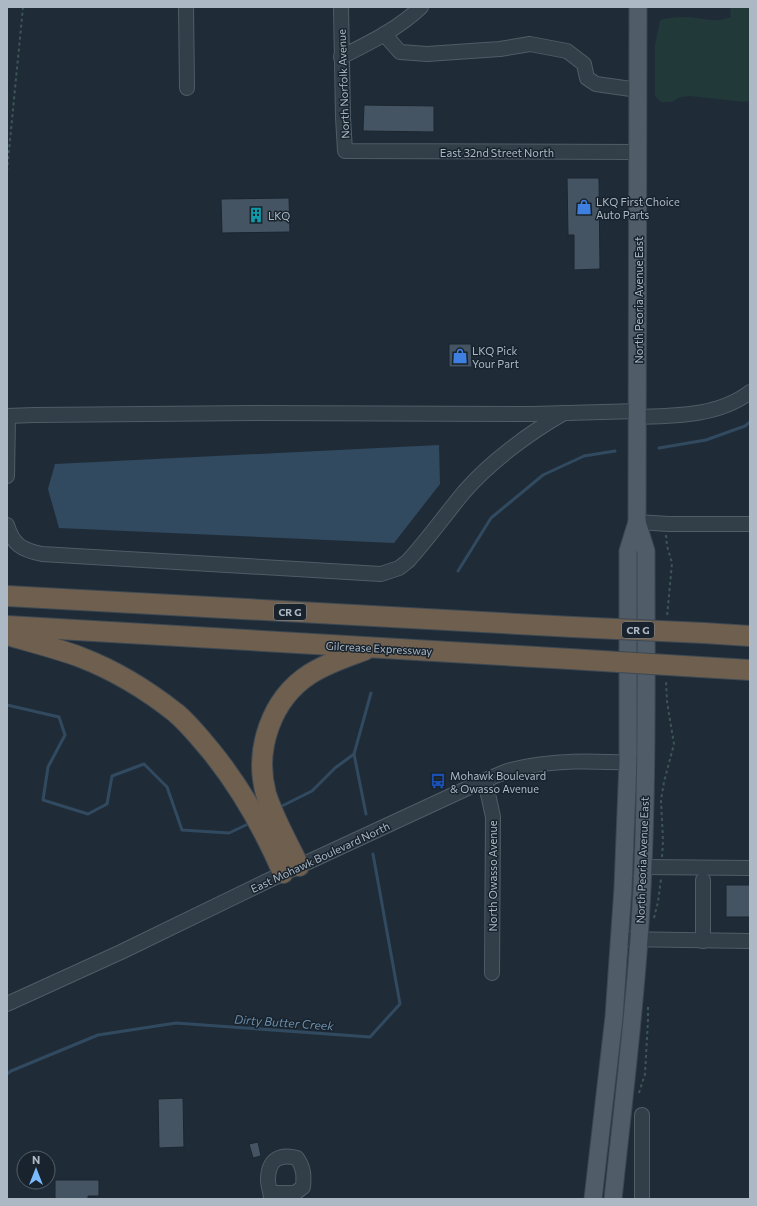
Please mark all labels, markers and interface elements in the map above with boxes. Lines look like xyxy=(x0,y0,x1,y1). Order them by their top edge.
street label: North Norfolk Avenue xyxy=(335,29,351,139)
street label: East 32nd Street North xyxy=(440,146,554,159)
place label: LKQ First Choice Auto Parts xyxy=(596,195,680,221)
shop icon: LKQ First Choice Auto Parts xyxy=(575,198,593,216)
building icon: LKQ xyxy=(247,206,265,224)
place label: LKQ xyxy=(268,209,290,222)
street label: North Peoria Avenue East xyxy=(632,236,645,363)
place label: LKQ Pick Your Part xyxy=(472,344,519,370)
shop icon: LKQ Pick Your Part xyxy=(451,347,469,365)
road number: CR G xyxy=(274,604,306,620)
road number: CR G xyxy=(622,622,654,638)
street label: Gilcrease Expressway xyxy=(325,639,433,657)
place label: Mohawk Boulevard & Owasso Avenue xyxy=(450,769,546,795)
bus stop icon: Mohawk Boulevard & Owasso Avenue xyxy=(429,772,447,790)
street label: North Peoria Avenue East xyxy=(633,796,651,924)
street label: East Mohawk Boulevard North xyxy=(248,819,392,895)
street label: North Owasso Avenue xyxy=(486,820,499,931)
water label: Dirty Butter Creek xyxy=(234,1012,335,1032)
north arrow xyxy=(16,1150,56,1190)
text: N xyxy=(32,1153,40,1166)

